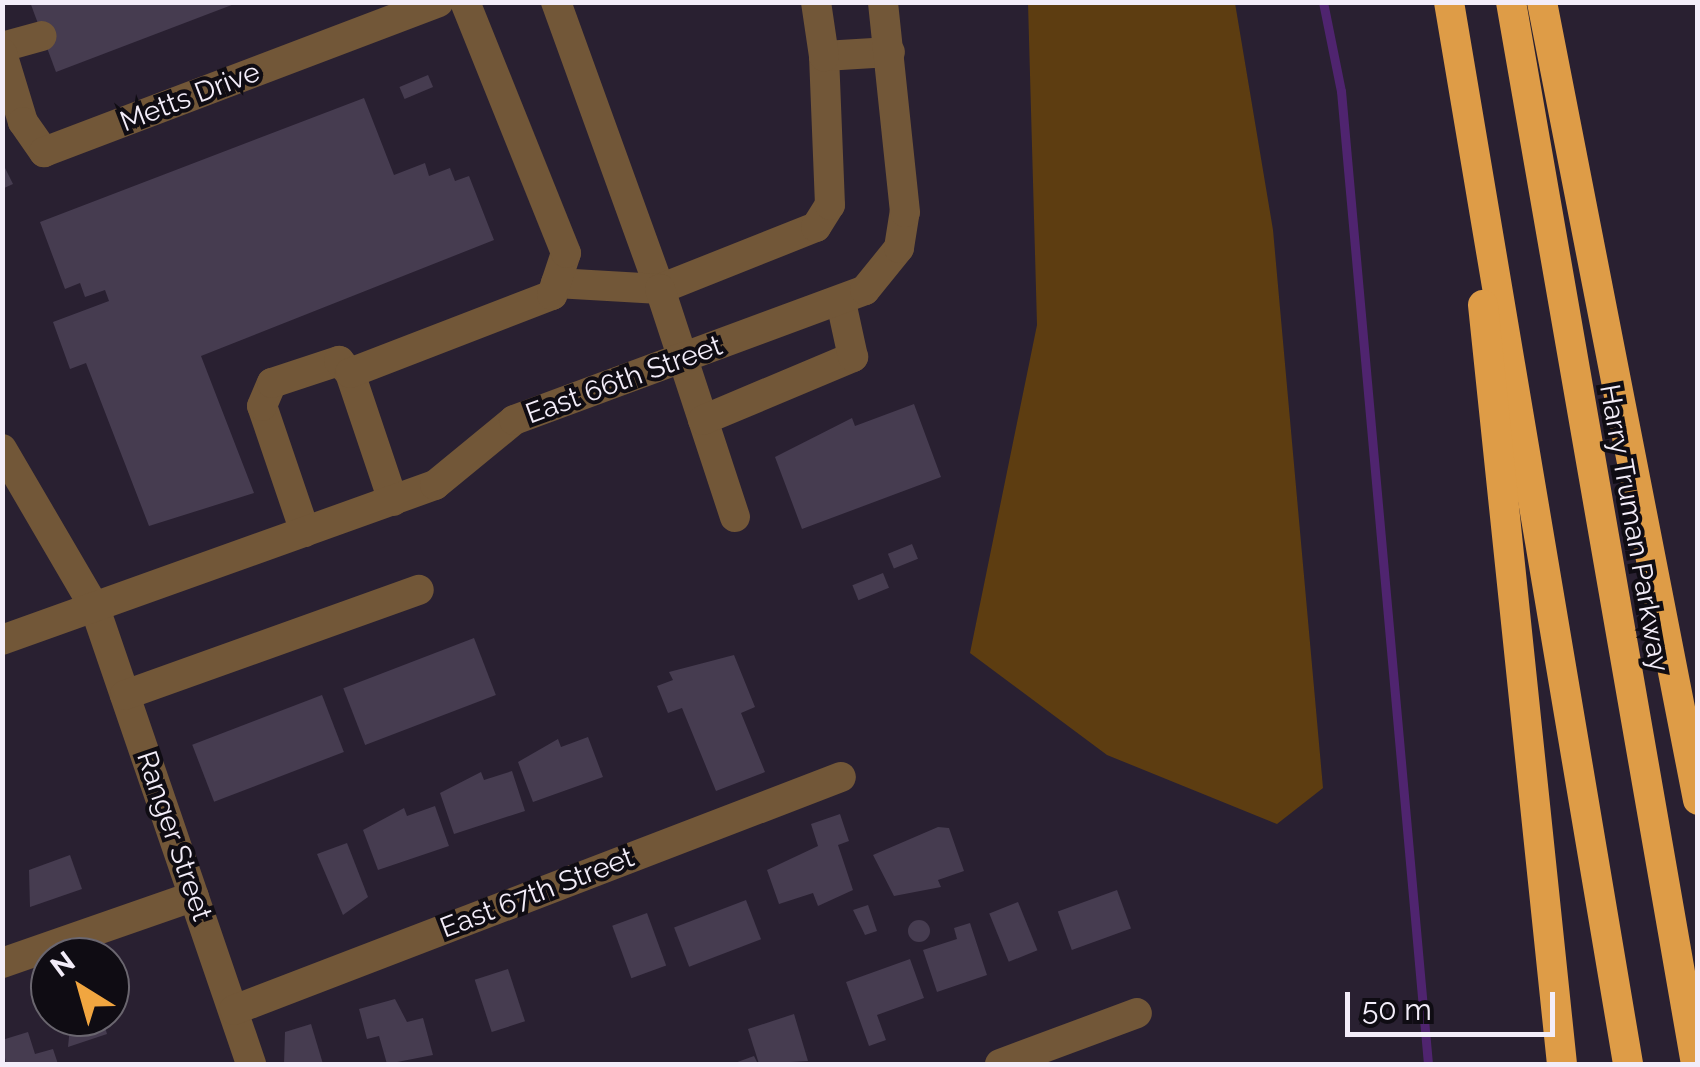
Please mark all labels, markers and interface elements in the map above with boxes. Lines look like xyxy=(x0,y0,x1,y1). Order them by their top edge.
street label: Metts Drive xyxy=(115,55,265,139)
street label: East 66th Street xyxy=(521,329,727,431)
street label: Harry Truman Parkway xyxy=(1592,381,1676,675)
street label: Ranger Street xyxy=(129,746,219,926)
street label: East 67th Street xyxy=(435,841,639,945)
north arrow xyxy=(30,937,130,1037)
text: N xyxy=(44,945,81,984)
scale bar xyxy=(1350,972,1560,1034)
text: 50 m xyxy=(1362,992,1432,1027)

